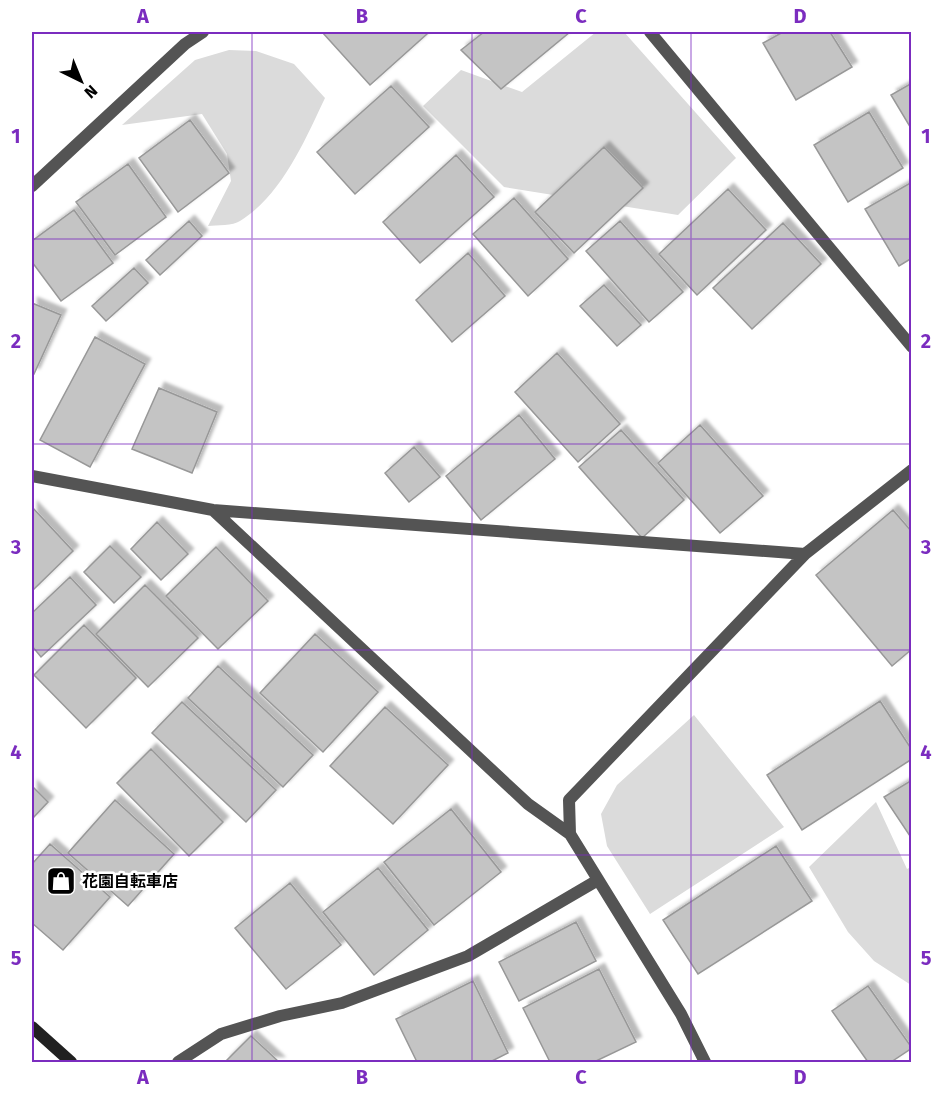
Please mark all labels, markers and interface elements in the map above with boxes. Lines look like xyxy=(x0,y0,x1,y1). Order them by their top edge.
text: A xyxy=(136,4,150,28)
text: B xyxy=(356,4,368,28)
text: C xyxy=(575,4,587,28)
text: D xyxy=(793,4,807,28)
north arrow xyxy=(51,51,111,111)
text: N xyxy=(81,81,101,102)
text: 1 xyxy=(11,124,21,148)
text: 1 xyxy=(921,124,931,148)
text: 2 xyxy=(11,329,21,353)
text: 2 xyxy=(921,329,931,353)
text: 3 xyxy=(10,535,21,559)
text: 3 xyxy=(920,535,931,559)
text: 4 xyxy=(10,740,22,764)
text: 4 xyxy=(920,740,932,764)
shop icon: 花園自転車店 xyxy=(45,865,77,897)
place label: 花園自転車店 xyxy=(82,872,178,891)
text: 5 xyxy=(11,946,22,970)
text: 5 xyxy=(921,946,932,970)
text: A xyxy=(136,1065,150,1089)
text: B xyxy=(356,1065,368,1089)
text: C xyxy=(575,1065,587,1089)
text: D xyxy=(793,1065,807,1089)

